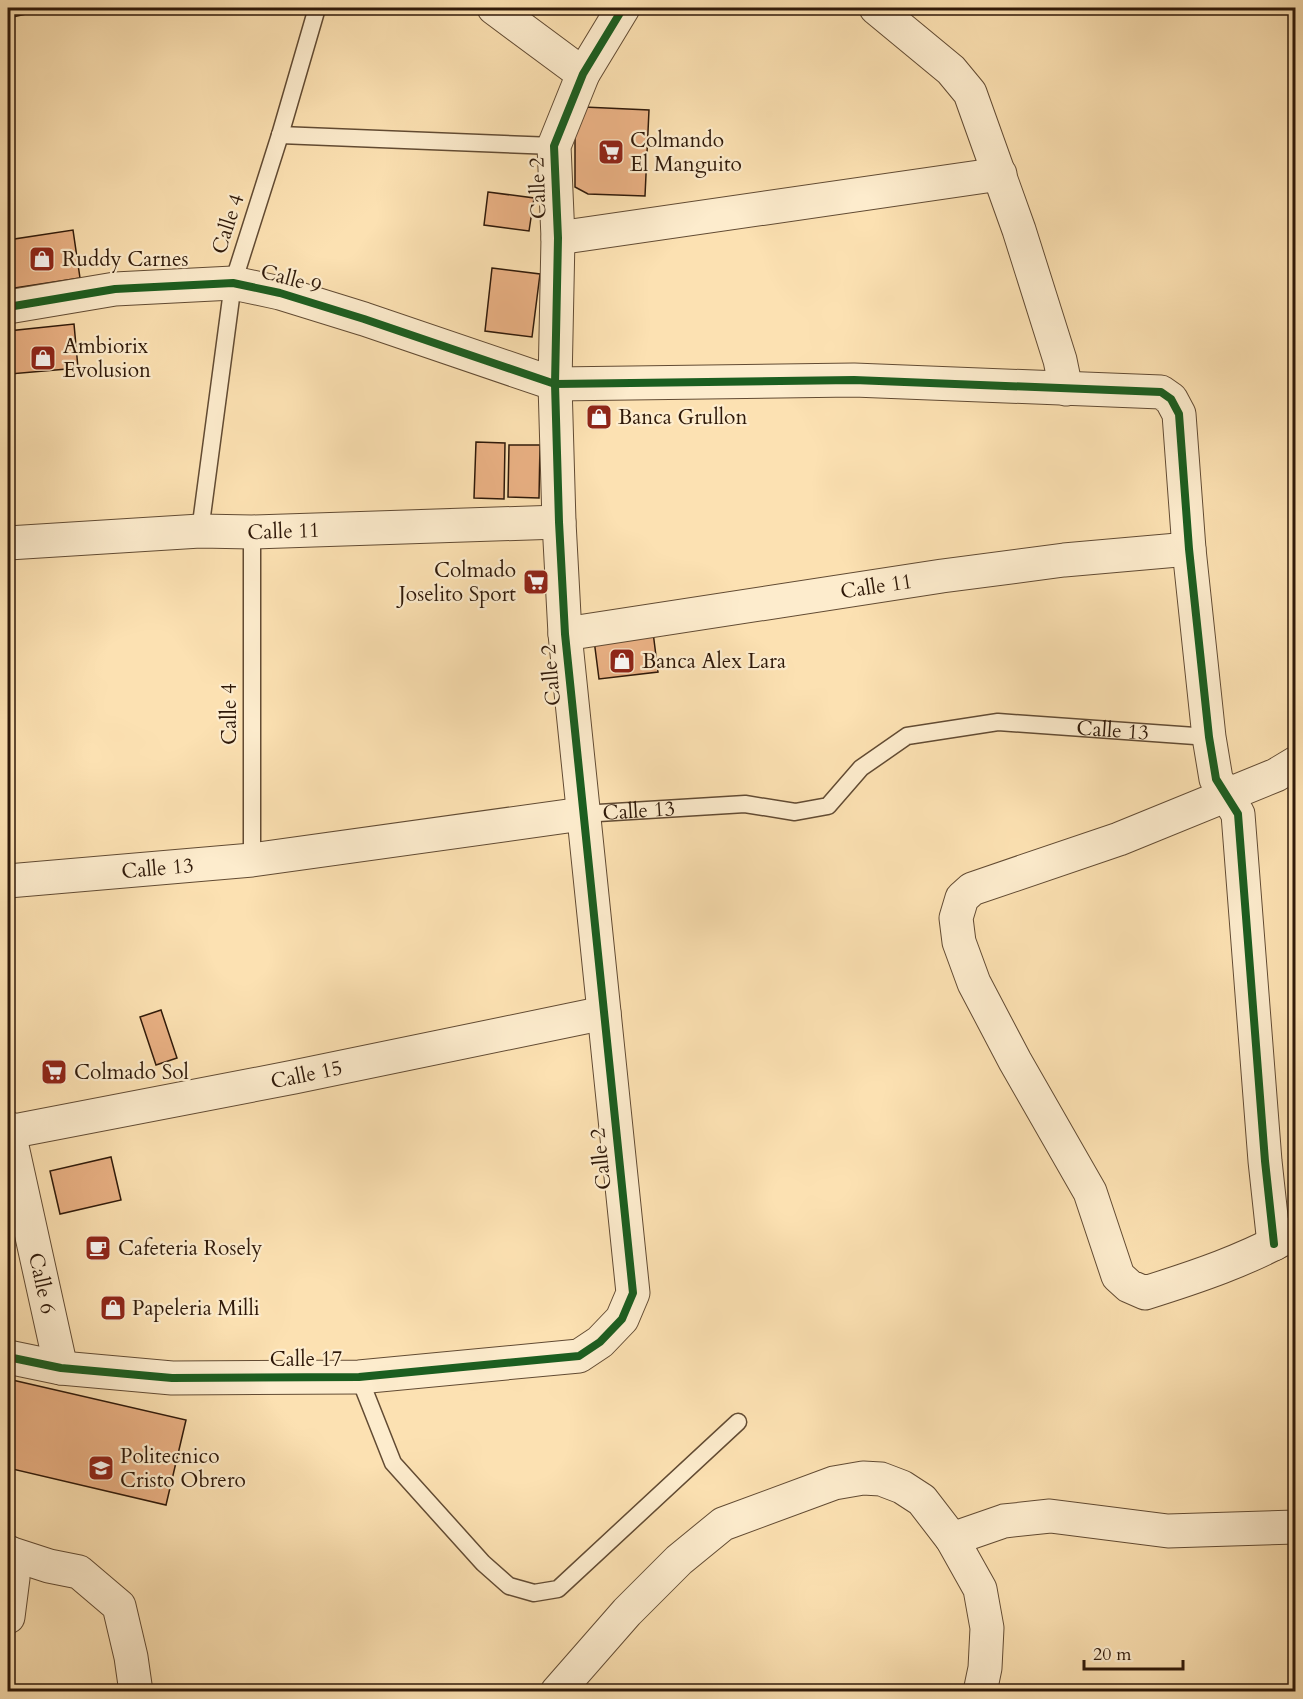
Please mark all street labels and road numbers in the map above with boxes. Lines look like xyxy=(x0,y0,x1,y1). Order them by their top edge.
street label: Calle 2 xyxy=(522,156,554,219)
street label: Calle 4 xyxy=(205,190,251,258)
street label: Calle 9 xyxy=(257,257,325,301)
street label: Calle 11 xyxy=(247,515,320,547)
street label: Calle 11 xyxy=(838,566,914,606)
street label: Calle 2 xyxy=(534,643,568,707)
street label: Calle 4 xyxy=(215,683,244,745)
street label: Calle 13 xyxy=(1076,713,1150,747)
street label: Calle 13 xyxy=(602,794,676,827)
street label: Calle 13 xyxy=(120,851,195,886)
street label: Calle 15 xyxy=(268,1053,345,1096)
street label: Calle 2 xyxy=(583,1127,619,1191)
street label: Calle 6 xyxy=(21,1250,63,1317)
street label: Calle 17 xyxy=(270,1345,342,1374)

